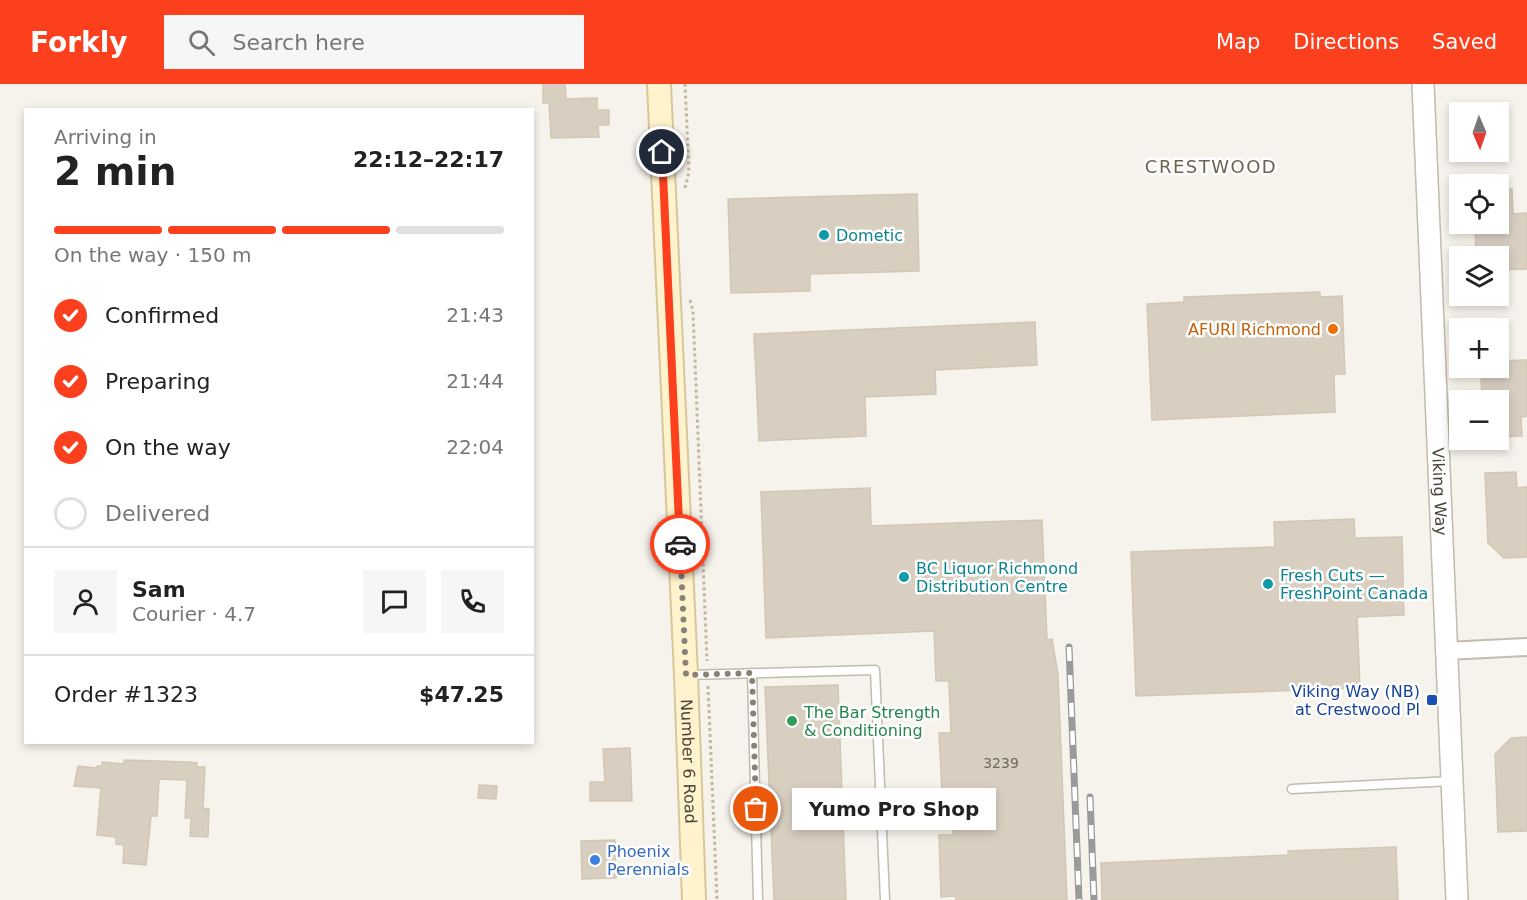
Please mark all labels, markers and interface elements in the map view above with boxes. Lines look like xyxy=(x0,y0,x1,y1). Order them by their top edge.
search box xyxy=(164,15,584,69)
text: Forkly xyxy=(30,26,128,59)
icon: search xyxy=(185,26,218,59)
text: Search here xyxy=(233,30,365,55)
text: Map xyxy=(1216,30,1260,54)
text: Directions xyxy=(1293,30,1399,54)
text: Saved xyxy=(1432,30,1497,54)
north arrow xyxy=(1449,102,1509,162)
map controls xyxy=(1449,102,1509,450)
text: Arriving in xyxy=(54,125,157,149)
pin xyxy=(636,126,687,177)
icon: home xyxy=(645,135,678,168)
text: 22:12–22:17 xyxy=(353,147,504,172)
text: 2 min xyxy=(54,149,176,194)
district label: CRESTWOOD xyxy=(1145,156,1277,177)
button: locate xyxy=(1449,174,1509,234)
place label: Dometic xyxy=(836,226,903,245)
marker: Dometic xyxy=(817,228,831,242)
text: On the way · 150 m xyxy=(54,243,252,267)
button: layers xyxy=(1449,246,1509,306)
icon: check xyxy=(54,299,87,332)
text: Confirmed xyxy=(105,303,219,328)
text: 21:43 xyxy=(446,303,504,327)
button: + xyxy=(1449,318,1509,378)
place label: AFURI Richmond xyxy=(1188,320,1321,339)
marker: AFURI Richmond xyxy=(1326,322,1340,336)
icon: check xyxy=(54,365,87,398)
text: Preparing xyxy=(105,369,211,394)
text: 21:44 xyxy=(446,369,504,393)
button: − xyxy=(1449,390,1509,450)
icon: check xyxy=(54,431,87,464)
text: On the way xyxy=(105,435,231,460)
text: 22:04 xyxy=(446,435,504,459)
street label: Viking Way xyxy=(1428,447,1451,536)
text: Delivered xyxy=(105,501,210,526)
courier xyxy=(650,514,710,574)
icon: car xyxy=(664,528,697,561)
place label: BC Liquor Richmond Distribution Centre xyxy=(916,559,1078,596)
place label: Fresh Cuts — FreshPoint Canada xyxy=(1280,566,1428,603)
button: person xyxy=(54,570,117,633)
button: chat xyxy=(363,570,426,633)
button: phone xyxy=(441,570,504,633)
marker: BC Liquor Richmond Distribution Centre xyxy=(897,570,911,584)
text: Sam xyxy=(132,577,186,602)
marker: Fresh Cuts — FreshPoint Canada xyxy=(1261,577,1275,591)
text: Courier · 4.7 xyxy=(132,602,256,626)
text: Order #1323 xyxy=(54,682,198,707)
text: $47.25 xyxy=(419,682,504,707)
place label: Viking Way (NB) at Crestwood Pl xyxy=(1291,682,1420,719)
marker: Viking Way (NB) at Crestwood Pl xyxy=(1425,693,1439,707)
street label: Number 6 Road xyxy=(677,699,700,824)
place label: The Bar Strength & Conditioning xyxy=(803,703,941,740)
marker: The Bar Strength & Conditioning xyxy=(785,714,799,728)
house number: 3239 xyxy=(983,755,1019,771)
pin xyxy=(730,783,781,834)
callout: Yumo Pro Shop xyxy=(792,788,996,830)
icon: bag xyxy=(739,792,772,825)
text: Yumo Pro Shop xyxy=(809,797,979,821)
place label: Phoenix Perennials xyxy=(607,842,689,879)
marker: Phoenix Perennials xyxy=(588,853,602,867)

